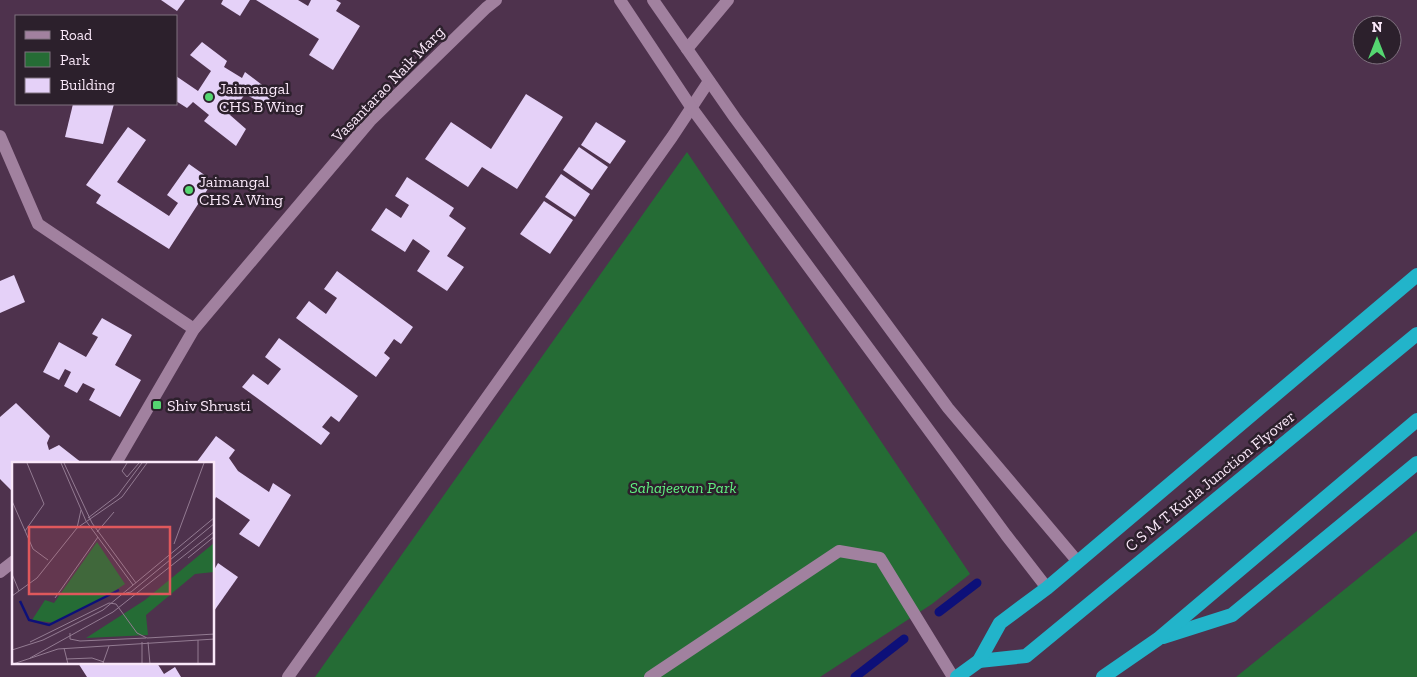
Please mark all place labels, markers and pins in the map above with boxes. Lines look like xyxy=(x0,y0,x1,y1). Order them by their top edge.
place label: Jaimangal CHS B Wing xyxy=(219,79,304,116)
marker: Jaimangal CHS B Wing xyxy=(203,91,215,103)
place label: Jaimangal CHS A Wing xyxy=(199,172,283,209)
marker: Jaimangal CHS A Wing xyxy=(183,184,195,196)
place label: Shiv Shrusti xyxy=(167,396,251,415)
marker: Shiv Shrusti xyxy=(151,399,163,411)

